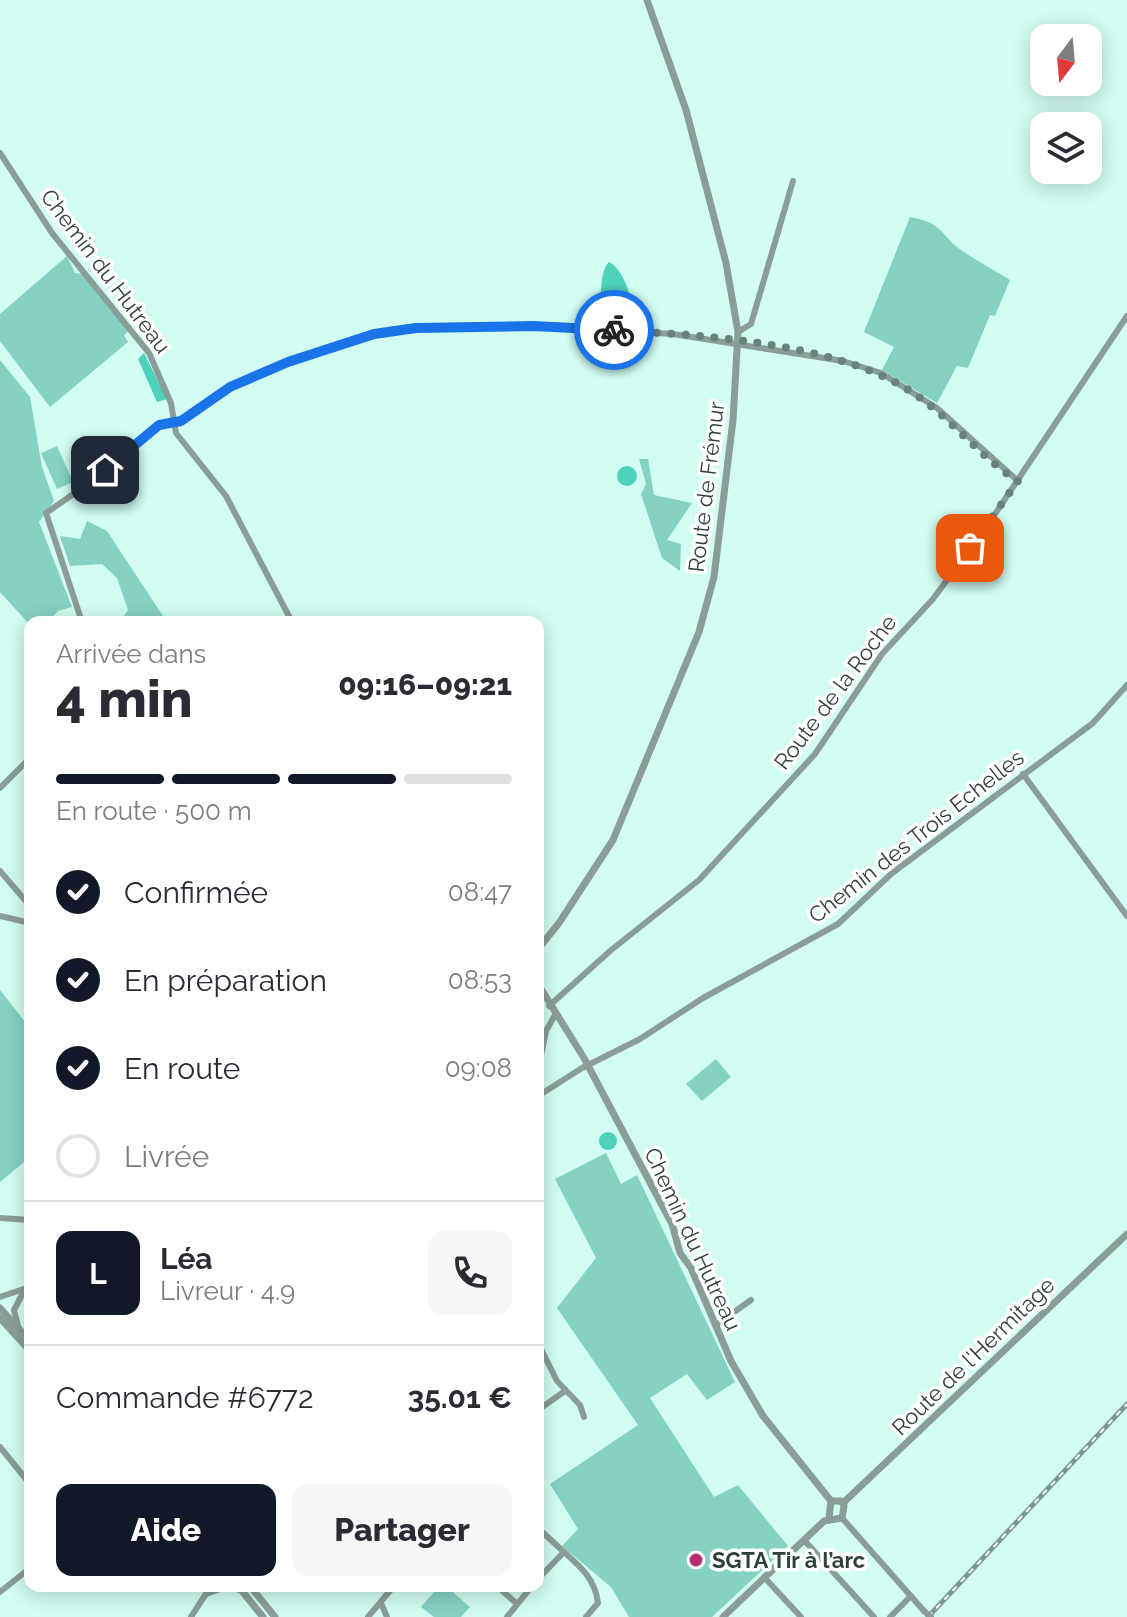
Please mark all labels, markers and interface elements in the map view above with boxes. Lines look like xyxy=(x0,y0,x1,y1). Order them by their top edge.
north arrow xyxy=(1030,24,1102,96)
map controls xyxy=(1030,24,1102,184)
button: layers xyxy=(1030,112,1102,184)
street label: Chemin du Hutreau xyxy=(36,184,176,358)
courier xyxy=(574,290,654,370)
icon: bike xyxy=(592,308,636,352)
street label: Route de Frémur xyxy=(683,400,729,574)
pin xyxy=(71,436,139,504)
icon: home xyxy=(83,448,127,492)
pin xyxy=(936,514,1004,582)
icon: bag xyxy=(948,526,992,570)
street label: Route de la Roche xyxy=(768,610,902,774)
text: Arrivée dans xyxy=(56,639,206,669)
text: 09:16–09:21 xyxy=(338,667,512,702)
text: 4 min xyxy=(56,668,193,729)
street label: Chemin des Trois Echelles xyxy=(803,744,1029,928)
text: En route · 500 m xyxy=(56,796,252,826)
icon: check xyxy=(56,870,100,914)
text: Confirmée xyxy=(124,875,268,910)
text: 08:47 xyxy=(448,877,512,907)
icon: check xyxy=(56,958,100,1002)
text: En préparation xyxy=(124,963,327,998)
text: 08:53 xyxy=(448,965,512,995)
icon: check xyxy=(56,1046,100,1090)
text: En route xyxy=(124,1051,240,1086)
text: 09:08 xyxy=(445,1053,512,1083)
text: Livrée xyxy=(124,1139,209,1174)
street label: Chemin du Hutreau xyxy=(639,1143,747,1335)
button: phone xyxy=(428,1231,512,1315)
text: Léa xyxy=(160,1241,213,1276)
text: L xyxy=(89,1256,107,1291)
street label: Route de l'Hermitage xyxy=(886,1272,1060,1440)
text: Livreur · 4.9 xyxy=(160,1276,295,1306)
text: Commande #6772 xyxy=(56,1380,314,1415)
text: 35.01 € xyxy=(408,1380,512,1415)
button: Aide xyxy=(56,1484,276,1576)
button: Partager xyxy=(292,1484,512,1576)
place label: SGTA Tir à l’arc xyxy=(712,1547,865,1573)
marker: SGTA Tir à l’arc xyxy=(687,1551,705,1569)

